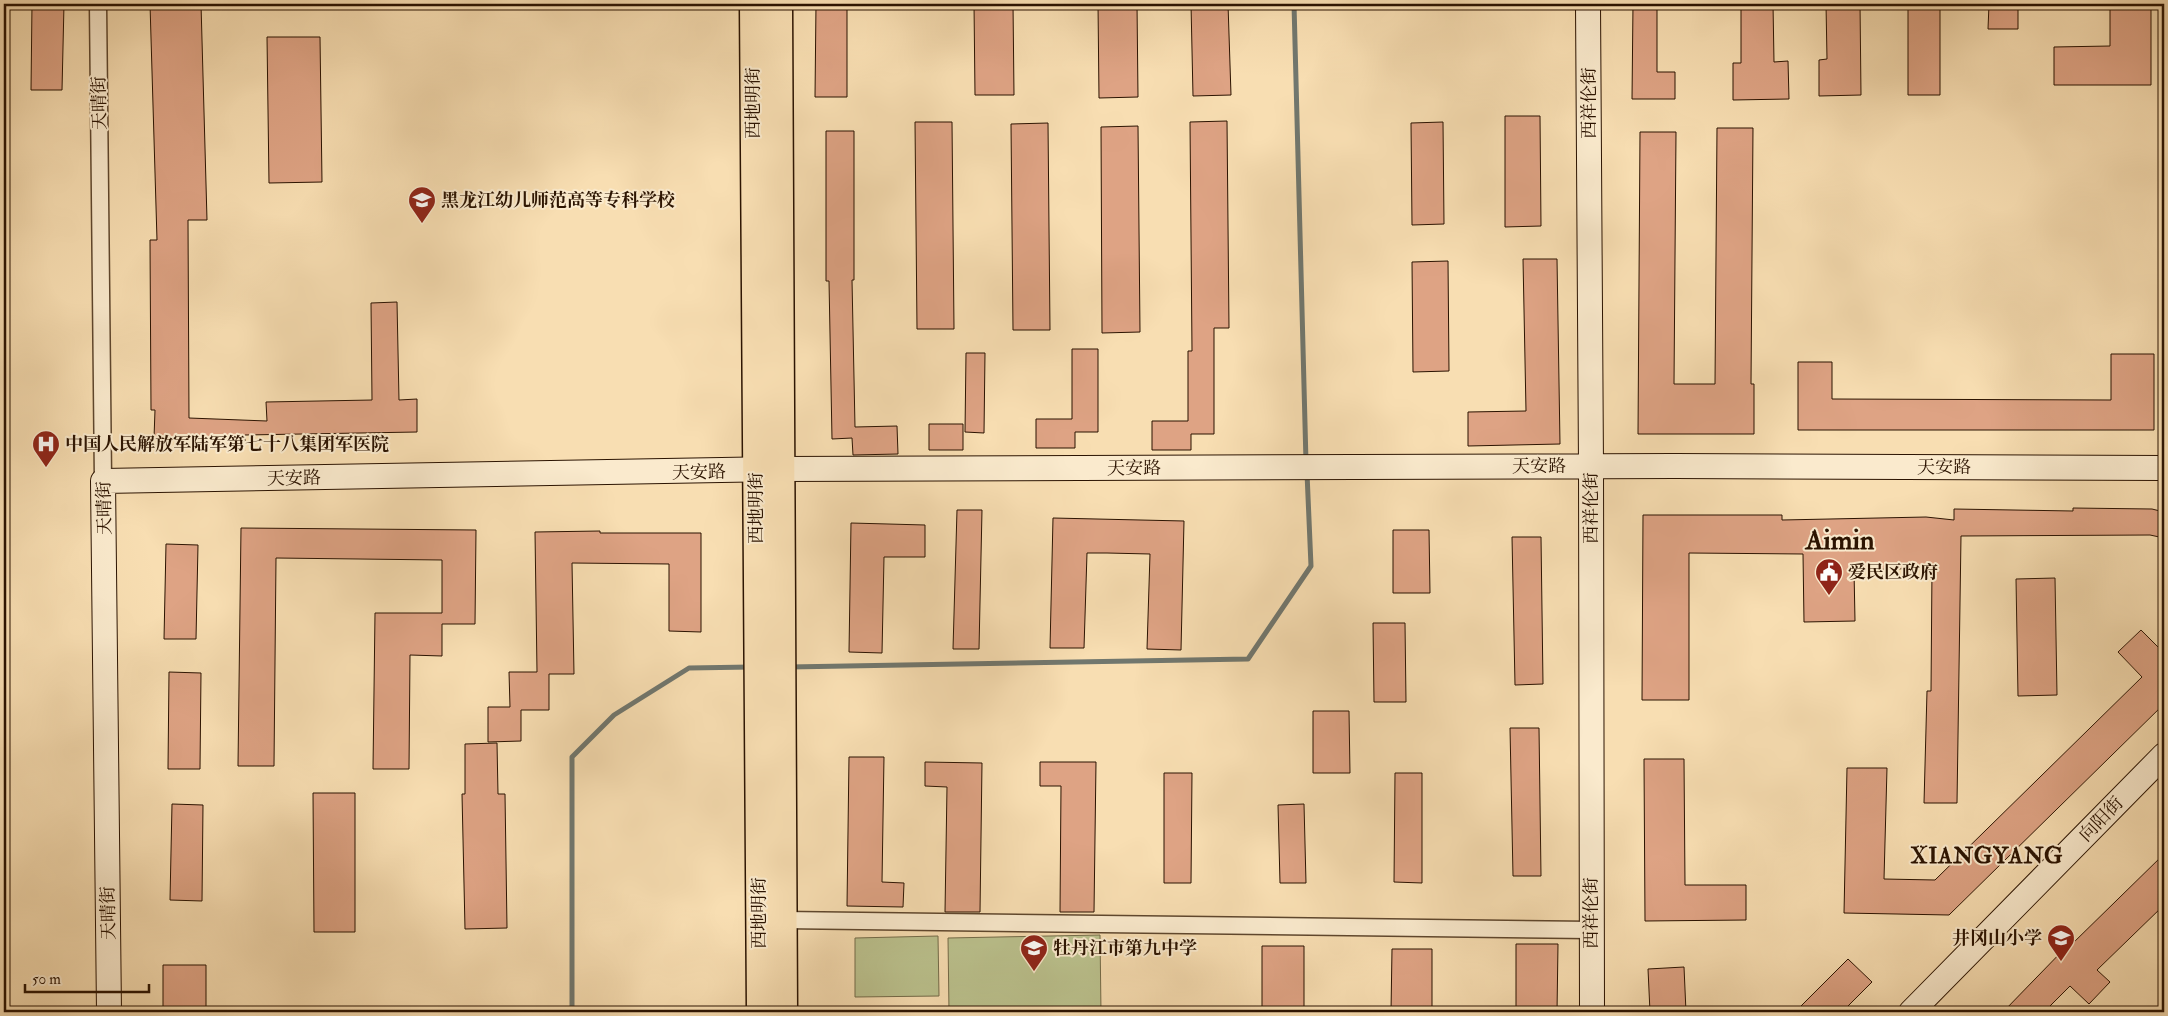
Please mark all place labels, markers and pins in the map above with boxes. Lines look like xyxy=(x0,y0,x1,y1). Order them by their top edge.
school or university icon: 黑龙江幼儿师范高等专科学校 xyxy=(407,185,437,224)
place label: 黑龙江幼儿师范高等专科学校 xyxy=(441,189,675,212)
hospital icon: 中国人民解放军陆军第七十八集团军医院 xyxy=(31,429,61,468)
place label: 中国人民解放军陆军第七十八集团军医院 xyxy=(65,433,389,456)
public building icon: 爱民区政府 xyxy=(1814,557,1844,596)
place label: 爱民区政府 xyxy=(1848,561,1938,584)
school or university icon: 井冈山小学 xyxy=(2046,923,2076,962)
place label: 井冈山小学 xyxy=(1952,927,2042,950)
school or university icon: 牡丹江市第九中学 xyxy=(1019,933,1049,972)
place label: 牡丹江市第九中学 xyxy=(1053,937,1197,960)

